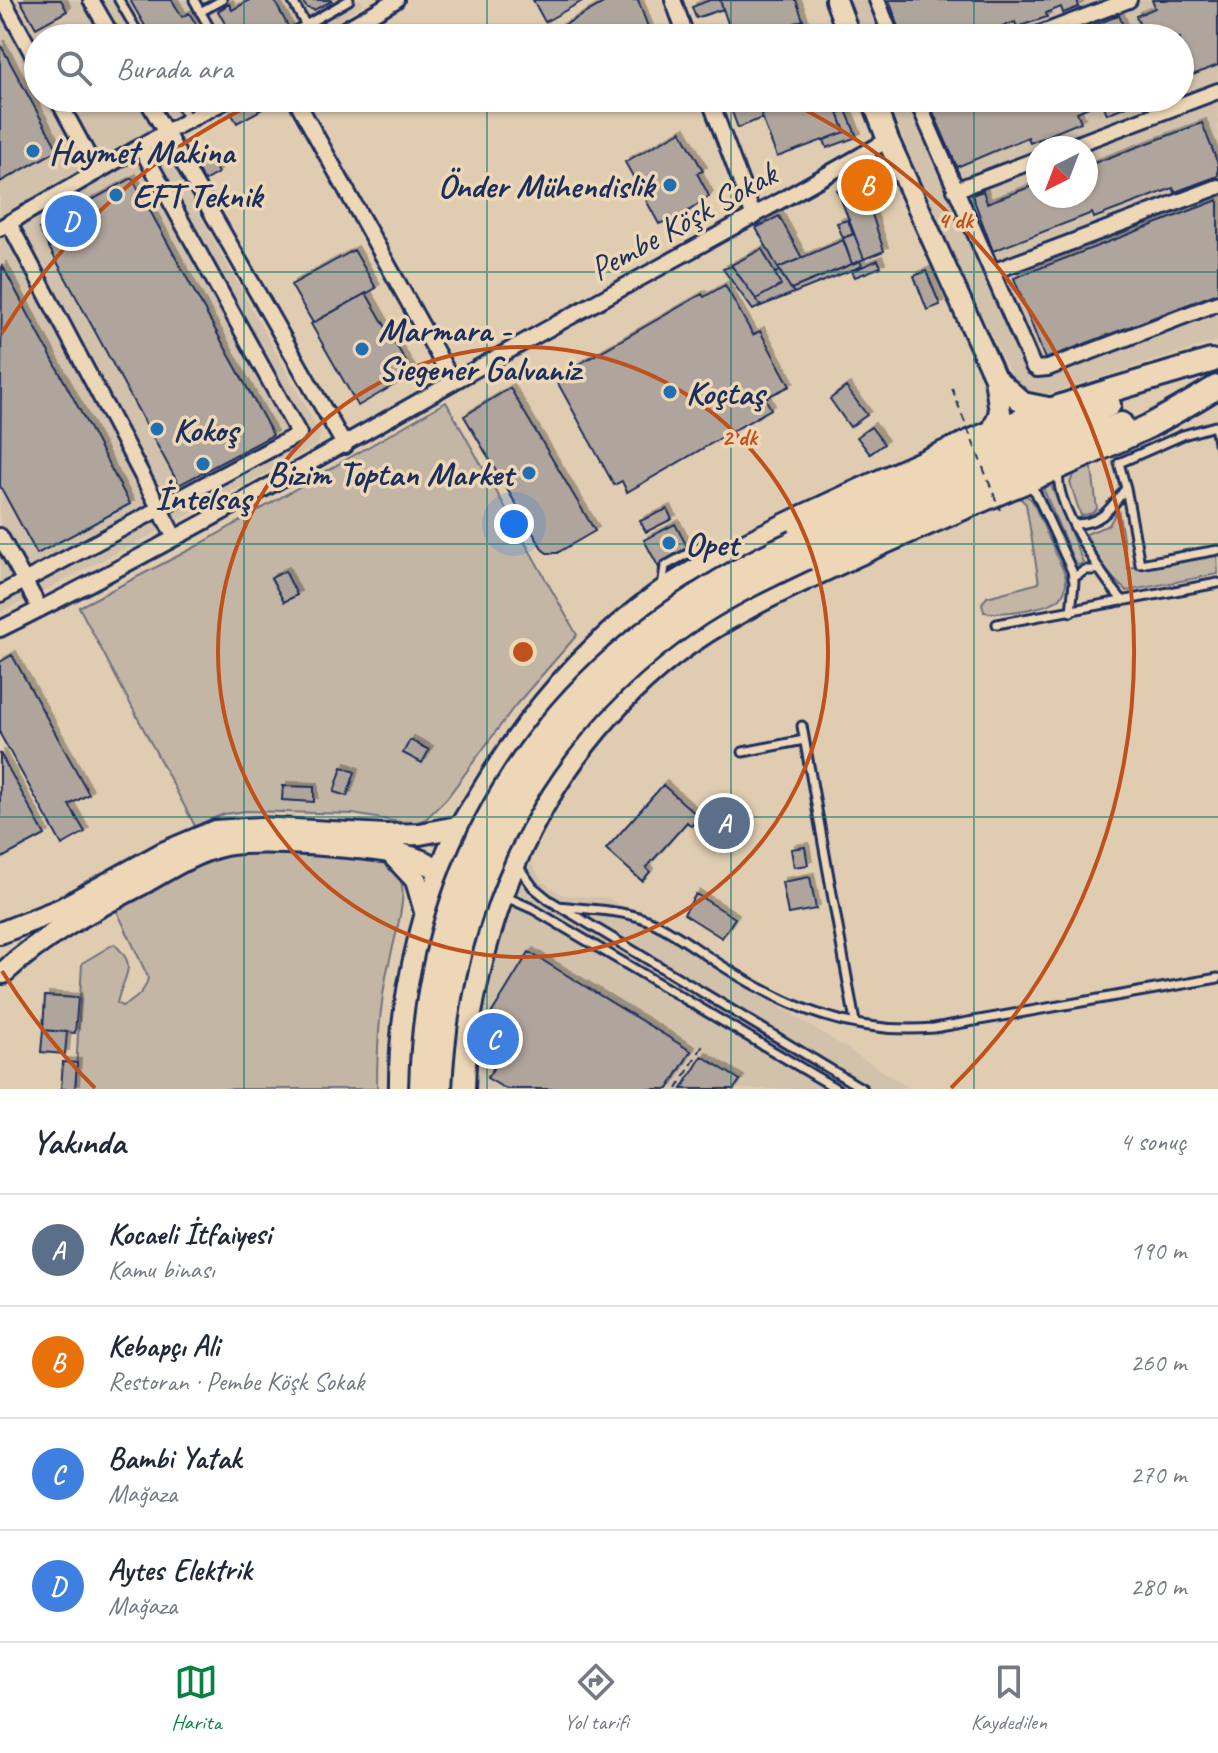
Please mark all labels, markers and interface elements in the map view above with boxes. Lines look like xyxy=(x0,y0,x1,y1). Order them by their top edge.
search box xyxy=(24,24,1194,112)
icon: search xyxy=(52,46,96,90)
text: Burada ara xyxy=(116,49,233,87)
place label: Haymet Makina xyxy=(49,130,238,173)
north arrow xyxy=(1026,136,1098,208)
marker: Haymet Makina xyxy=(24,142,42,160)
street label: Pembe Köşk Sokak xyxy=(582,151,786,290)
pin: B xyxy=(841,155,893,215)
place label: Önder Mühendislik xyxy=(438,164,657,207)
place label: EFT Teknik xyxy=(132,174,265,217)
marker: Önder Mühendislik xyxy=(661,176,679,194)
marker: EFT Teknik xyxy=(107,186,125,204)
pin: D xyxy=(45,191,97,251)
text: 4 dk xyxy=(937,205,975,235)
place label: Marmara - Siegener Galvaniz xyxy=(378,308,583,390)
marker: Marmara - Siegener Galvaniz xyxy=(353,340,371,358)
place label: Koçtaş xyxy=(686,371,767,414)
marker: Koçtaş xyxy=(661,383,679,401)
place label: Kokoş xyxy=(173,408,241,451)
marker: Kokoş xyxy=(148,420,166,438)
text: 2 dk xyxy=(721,422,759,452)
place label: Bizim Toptan Market xyxy=(268,452,517,495)
marker: İntelsaş xyxy=(194,455,212,473)
marker: Bizim Toptan Market xyxy=(520,464,538,482)
place label: İntelsaş xyxy=(155,476,254,519)
your location xyxy=(494,504,534,544)
place label: Opet xyxy=(685,522,742,565)
marker: Opet xyxy=(660,534,678,552)
centre of rings xyxy=(509,638,537,666)
pin: A xyxy=(698,793,750,853)
pin: C xyxy=(467,1009,519,1069)
text: Yakında xyxy=(32,1120,125,1163)
text: 4 sonuç xyxy=(1119,1125,1186,1158)
text: Kocaeli İtfaiyesi xyxy=(108,1215,271,1253)
text: A xyxy=(51,1234,65,1267)
text: 190 m xyxy=(1130,1234,1186,1267)
text: Kamu binası xyxy=(108,1253,215,1286)
text: Kebapçı Ali xyxy=(108,1327,219,1365)
text: B xyxy=(51,1346,65,1379)
text: 260 m xyxy=(1130,1346,1186,1379)
text: Restoran · Pembe Köşk Sokak xyxy=(108,1365,364,1398)
text: Bambi Yatak xyxy=(108,1439,241,1477)
text: C xyxy=(52,1458,64,1491)
text: 270 m xyxy=(1130,1458,1186,1491)
text: Mağaza xyxy=(108,1477,177,1510)
text: Aytes Elektrik xyxy=(108,1551,252,1589)
text: D xyxy=(50,1570,66,1603)
text: 280 m xyxy=(1130,1570,1186,1603)
text: Mağaza xyxy=(108,1589,177,1622)
tab: Harita xyxy=(171,1660,221,1736)
tab: Yol tarifi xyxy=(564,1660,629,1736)
tab: Kaydedilen xyxy=(971,1660,1047,1736)

